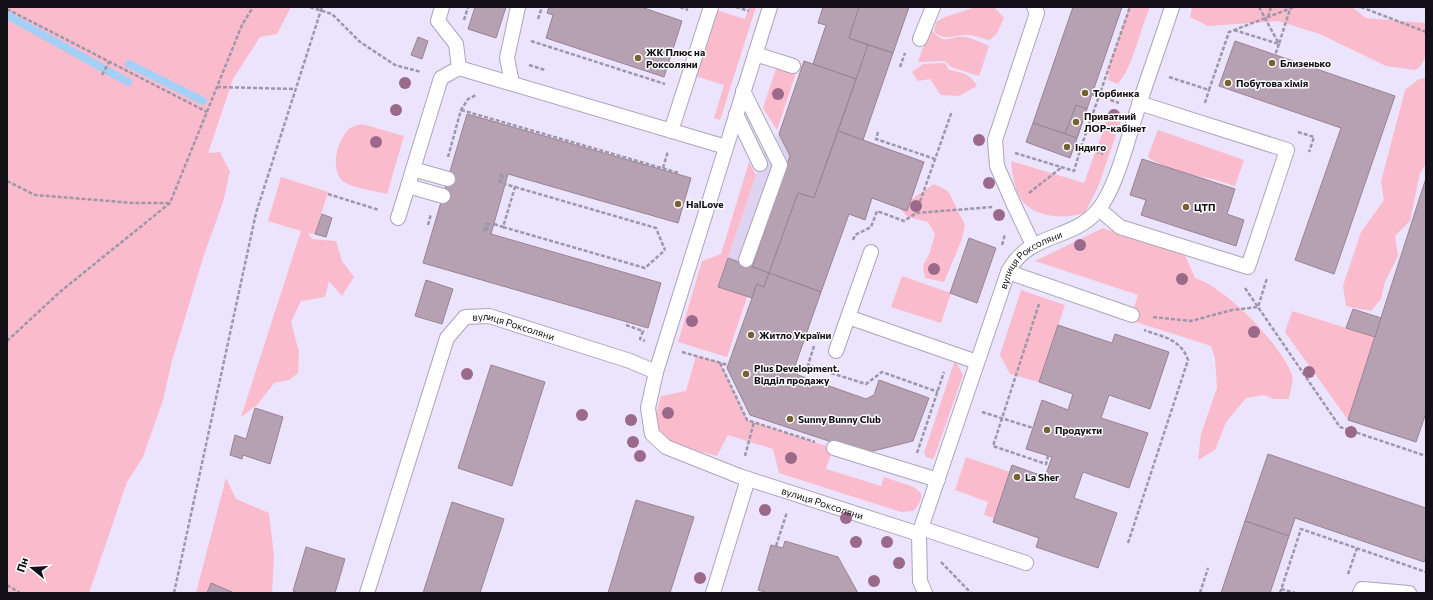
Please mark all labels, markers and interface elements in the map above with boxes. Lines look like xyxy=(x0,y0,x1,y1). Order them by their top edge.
place label: ЖК Плюс на Роксоляни xyxy=(646,46,705,70)
marker: ЖК Плюс на Роксоляни xyxy=(633,53,643,63)
place label: Близенько xyxy=(1280,57,1331,69)
marker: Близенько xyxy=(1267,58,1277,68)
place label: Побутова хімія xyxy=(1236,77,1308,89)
marker: Побутова хімія xyxy=(1223,78,1233,88)
place label: Торбинка xyxy=(1093,87,1139,99)
marker: Торбинка xyxy=(1080,88,1090,98)
place label: Приватний ЛОР-кабінет xyxy=(1084,110,1146,134)
marker: Приватний ЛОР-кабінет xyxy=(1071,117,1081,127)
place label: Індиго xyxy=(1075,141,1106,153)
marker: Індиго xyxy=(1062,142,1072,152)
place label: HalLove xyxy=(686,198,724,210)
marker: HalLove xyxy=(673,199,683,209)
place label: ЦТП xyxy=(1194,201,1215,213)
marker: ЦТП xyxy=(1181,202,1191,212)
street label: вулиця Роксоляни xyxy=(997,228,1064,290)
street label: вулиця Роксоляни xyxy=(472,310,556,343)
place label: Житло України xyxy=(759,329,832,341)
marker: Житло України xyxy=(746,330,756,340)
place label: Plus Development. Відділ продажу xyxy=(754,362,840,386)
marker: Plus Development. Відділ продажу xyxy=(741,369,751,379)
place label: Sunny Bunny Club xyxy=(798,413,881,425)
marker: Sunny Bunny Club xyxy=(785,414,795,424)
place label: Продукти xyxy=(1055,424,1102,436)
marker: Продукти xyxy=(1042,425,1052,435)
place label: La Sher xyxy=(1025,471,1059,483)
marker: La Sher xyxy=(1012,472,1022,482)
street label: вулиця Роксоляни xyxy=(780,484,865,522)
north arrow xyxy=(12,548,52,588)
text: Пн xyxy=(14,556,30,574)

